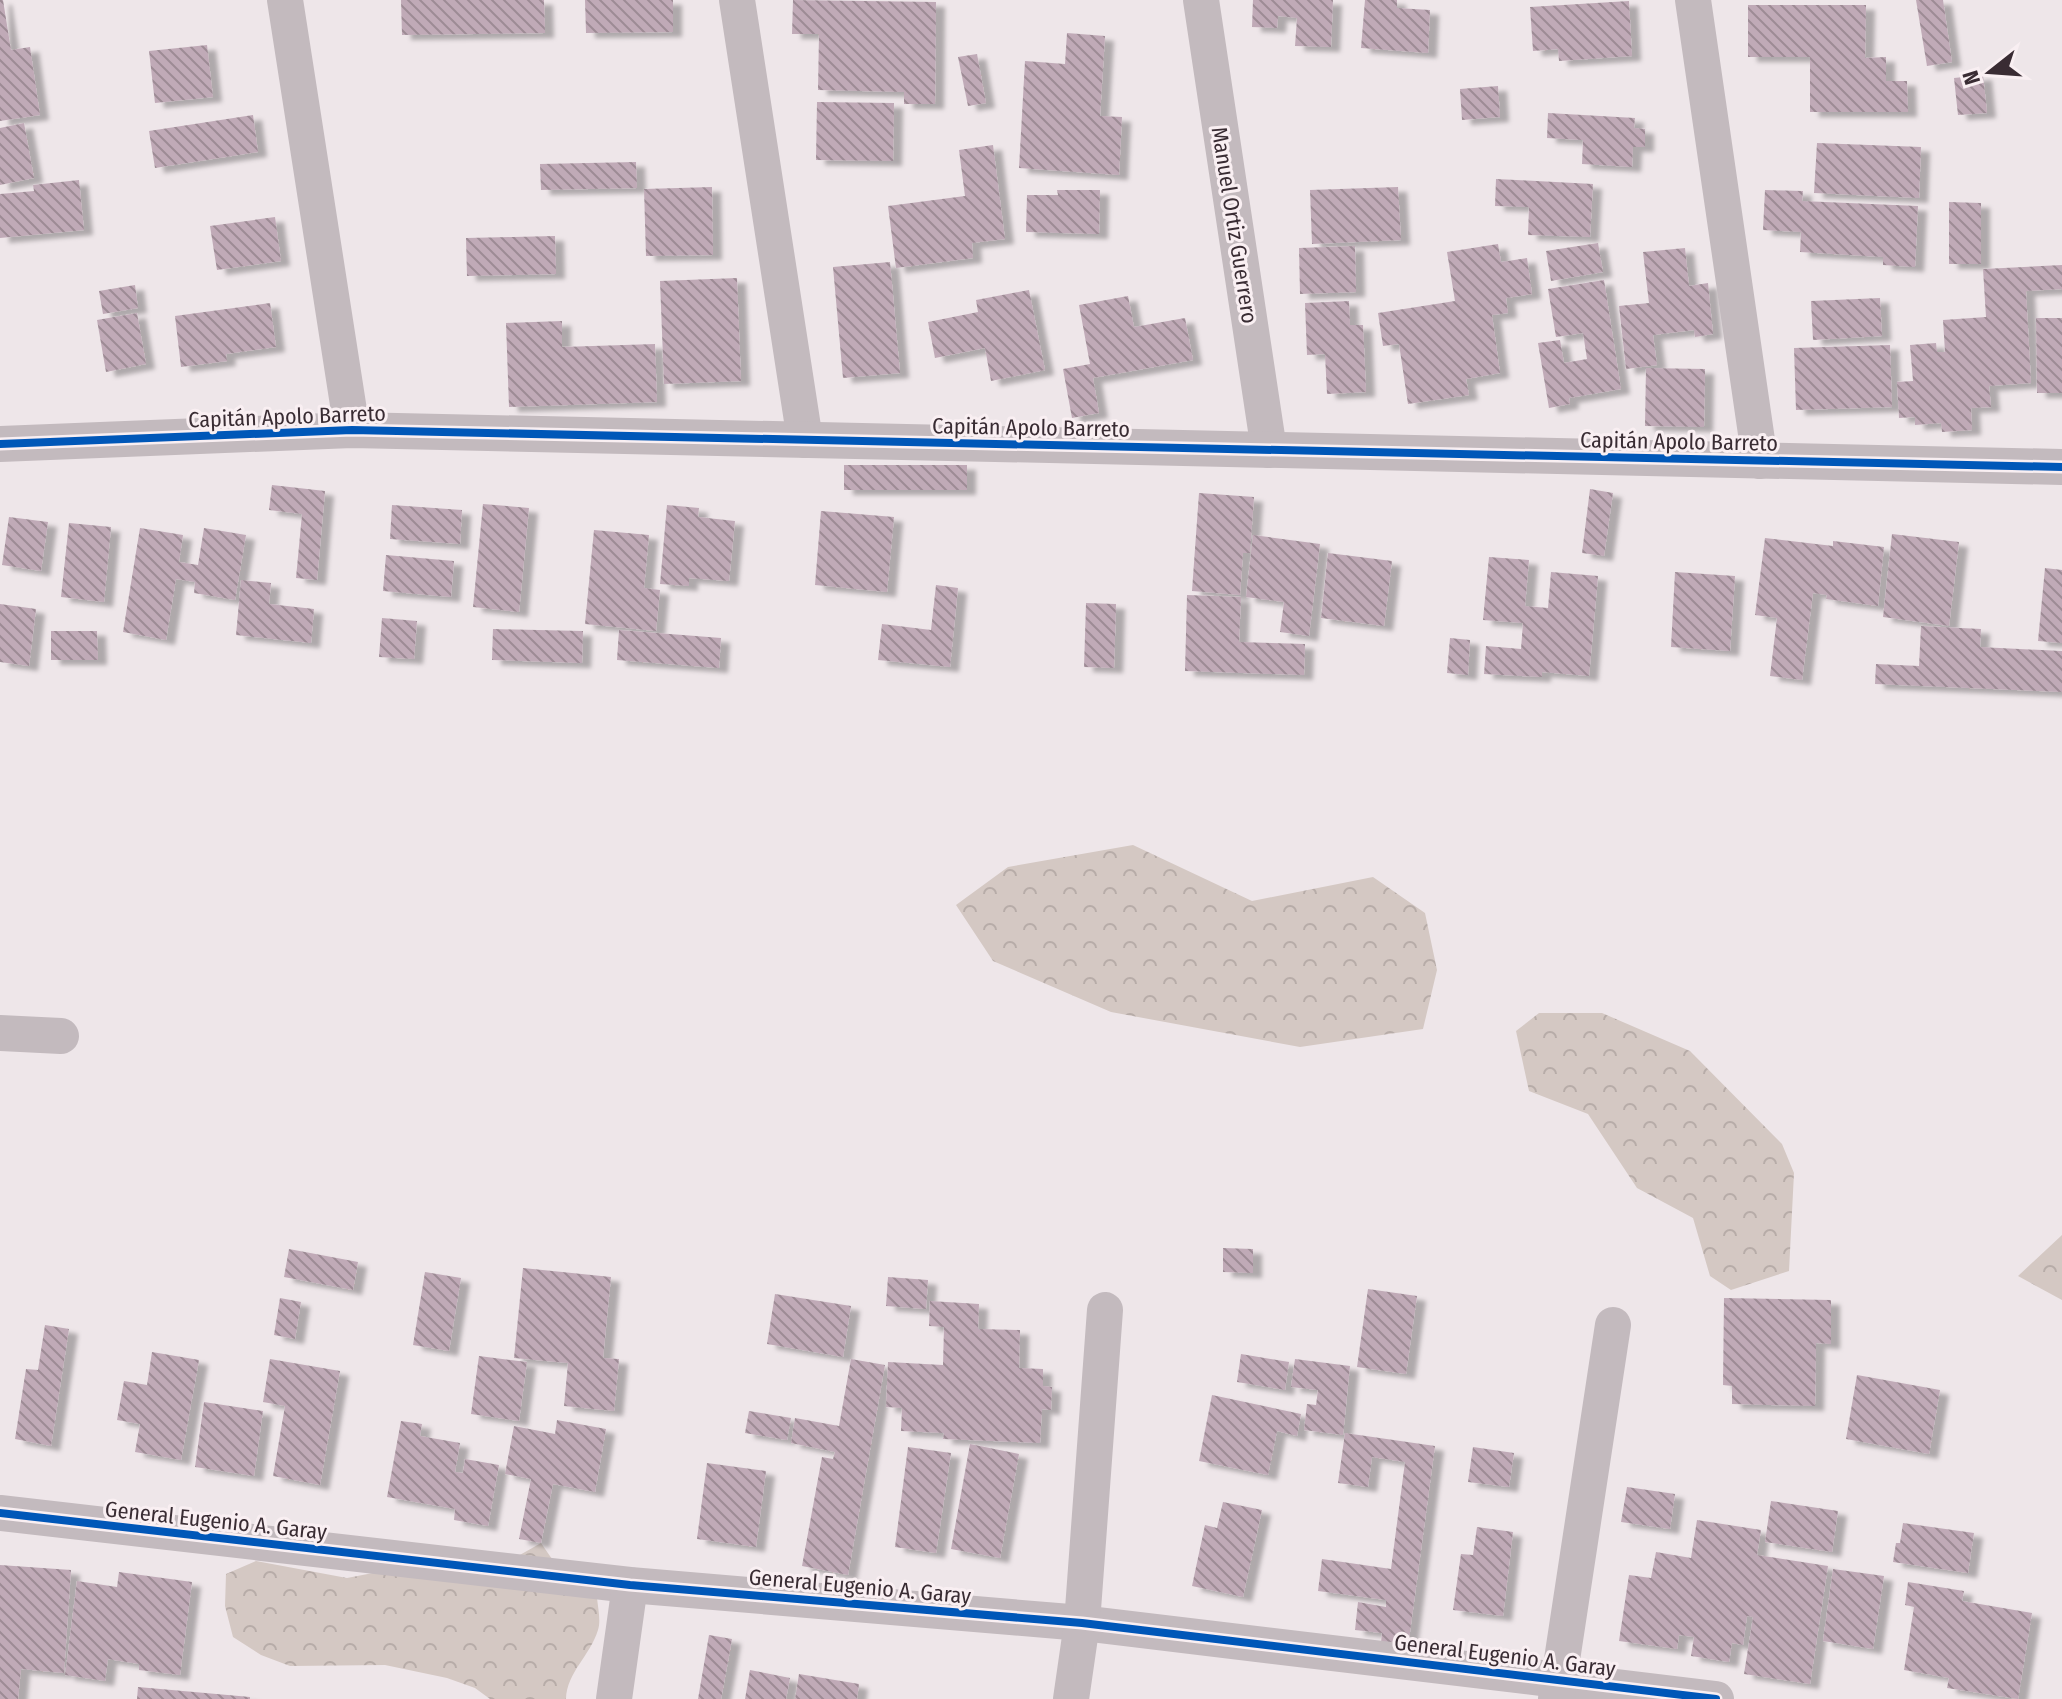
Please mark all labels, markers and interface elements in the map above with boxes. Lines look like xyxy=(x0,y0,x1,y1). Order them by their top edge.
north arrow xyxy=(1950,32,2030,112)
text: N xyxy=(1957,67,1986,88)
street label: Manuel Ortiz Guerrero xyxy=(1206,125,1263,325)
street label: Capitán Apolo Barreto xyxy=(188,400,386,433)
street label: Capitán Apolo Barreto xyxy=(932,412,1130,443)
street label: Capitán Apolo Barreto xyxy=(1580,426,1778,457)
street label: General Eugenio A. Garay xyxy=(104,1495,328,1546)
street label: General Eugenio A. Garay xyxy=(748,1563,972,1610)
street label: General Eugenio A. Garay xyxy=(1393,1629,1617,1682)

